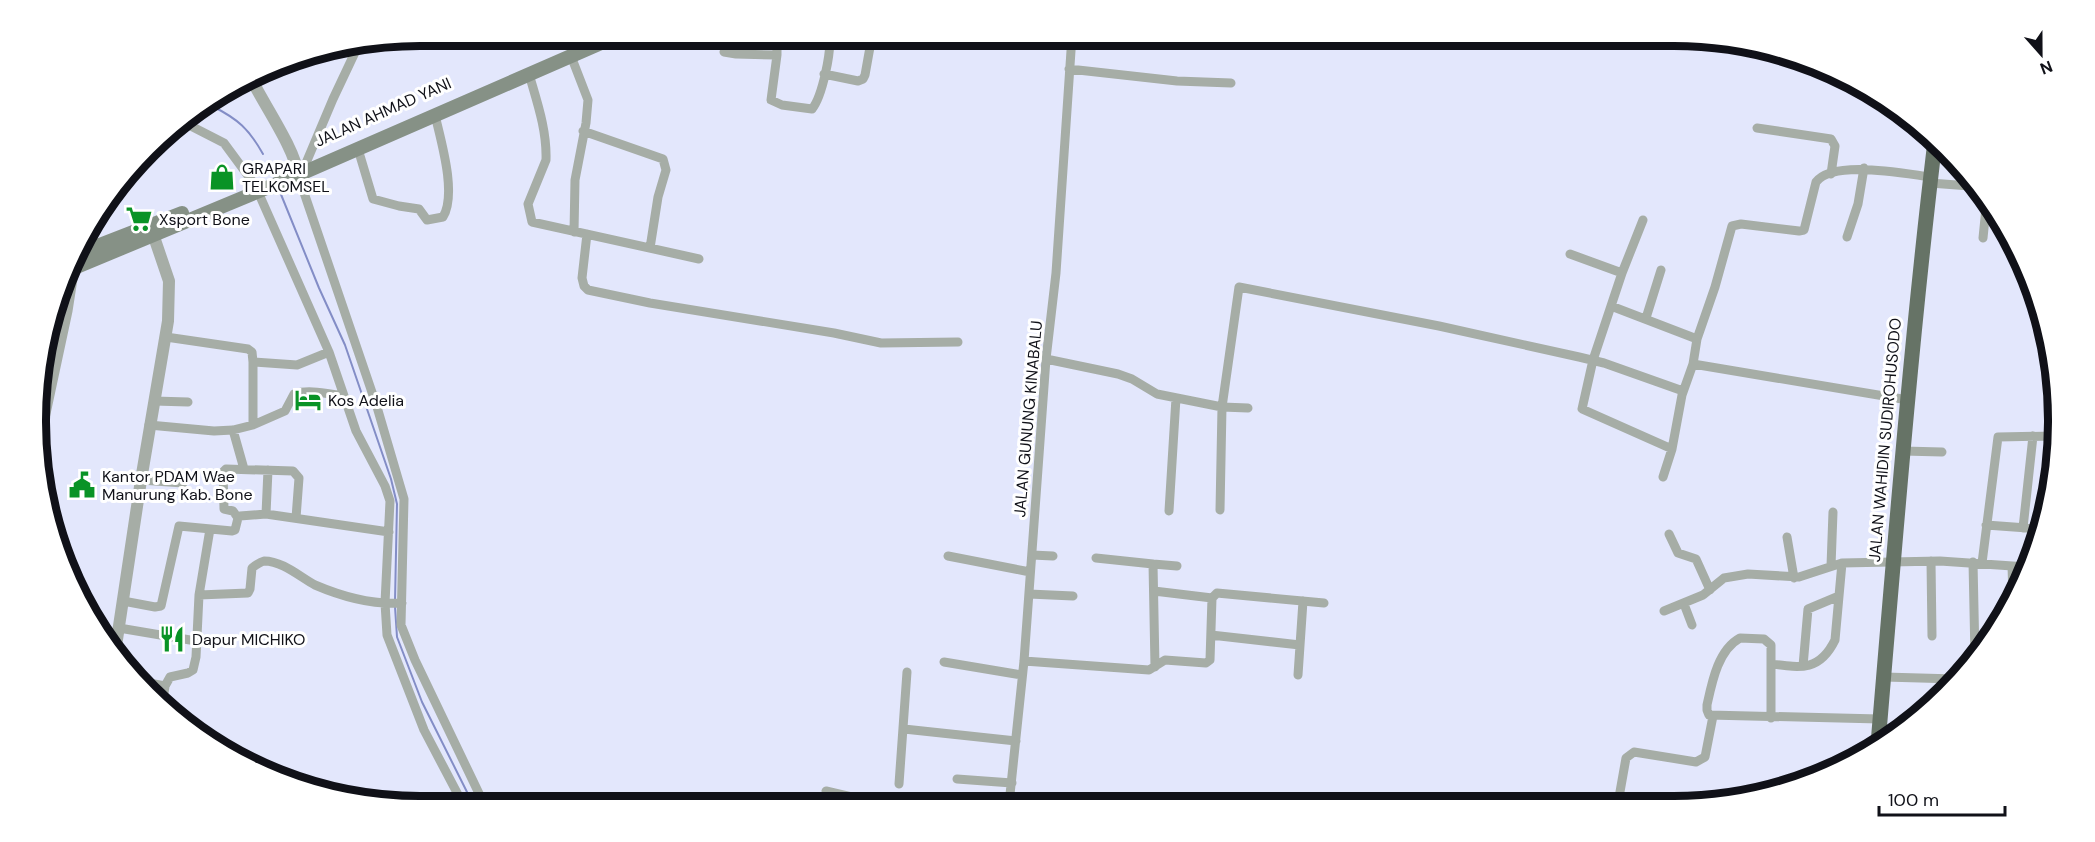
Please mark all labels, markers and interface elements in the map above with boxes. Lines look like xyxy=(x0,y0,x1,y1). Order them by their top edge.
north arrow xyxy=(2011,24,2071,84)
text: N xyxy=(2037,56,2055,79)
street label: JALAN AHMAD YANI xyxy=(312,73,454,151)
place label: GRAPARI TELKOMSEL xyxy=(242,158,330,197)
shop icon: GRAPARI TELKOMSEL xyxy=(207,162,237,192)
supermarket icon: Xsport Bone xyxy=(124,204,154,234)
place label: Xsport Bone xyxy=(159,209,250,230)
street label: JALAN WAHIDIN SUDIROHUSODO xyxy=(1864,317,1906,563)
street label: JALAN GUNUNG KINABALU xyxy=(1009,320,1047,518)
hotel icon: Kos Adelia xyxy=(293,385,323,415)
place label: Kos Adelia xyxy=(328,390,404,411)
place label: Kantor PDAM Wae Manurung Kab. Bone xyxy=(102,466,253,505)
public building icon: Kantor PDAM Wae Manurung Kab. Bone xyxy=(67,470,97,500)
restaurant icon: Dapur MICHIKO xyxy=(157,624,187,654)
place label: Dapur MICHIKO xyxy=(192,629,305,650)
scale bar xyxy=(1879,779,2005,817)
text: 100 m xyxy=(1888,788,1939,812)

